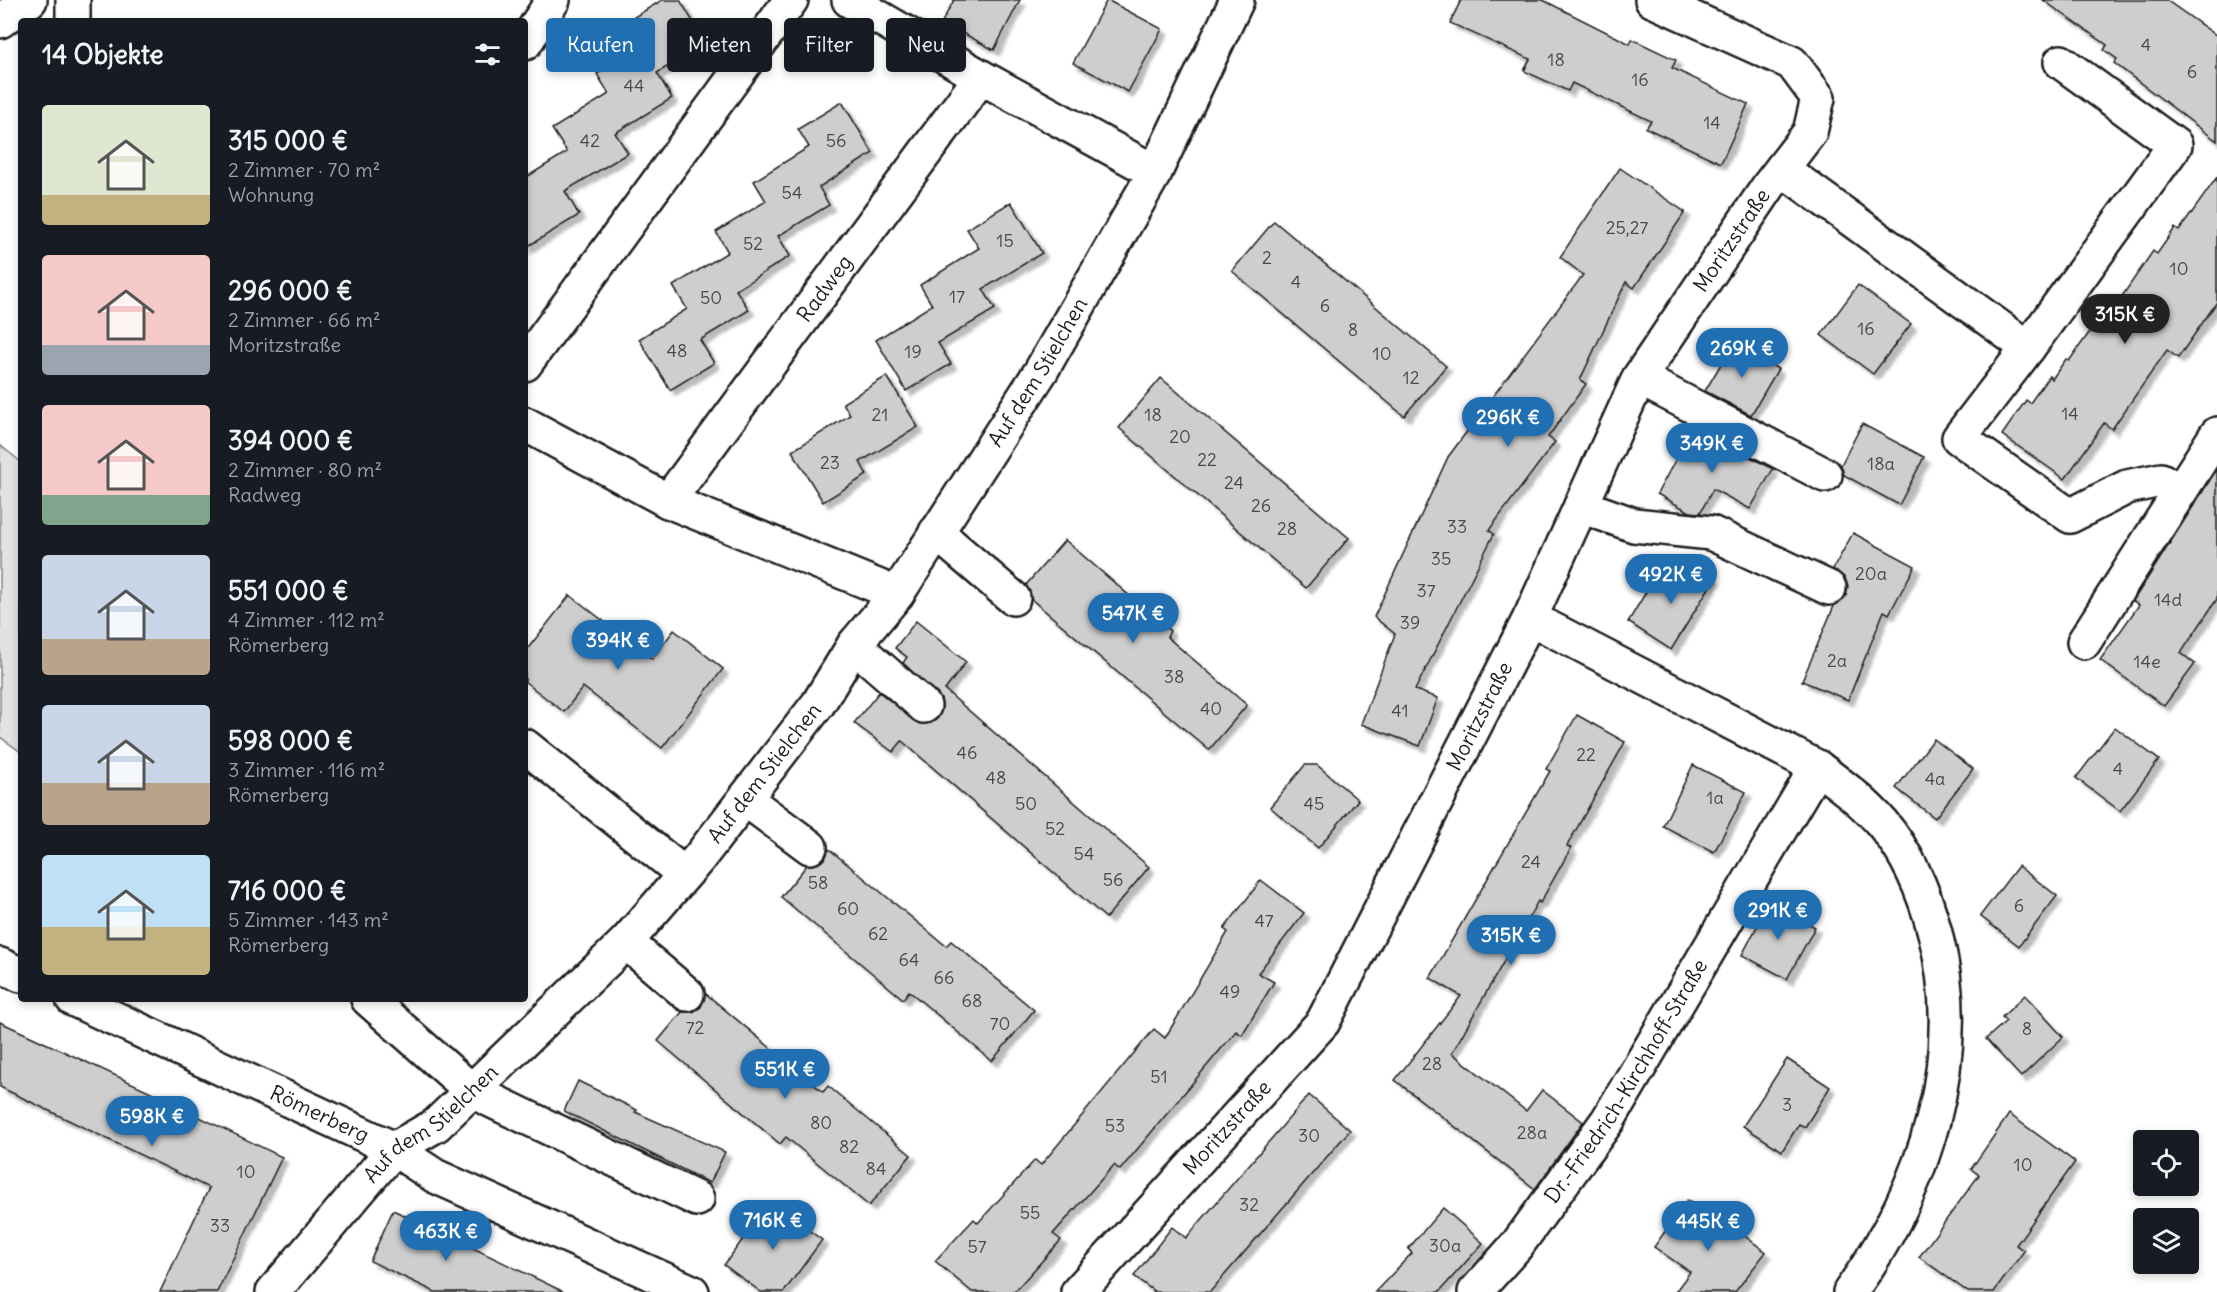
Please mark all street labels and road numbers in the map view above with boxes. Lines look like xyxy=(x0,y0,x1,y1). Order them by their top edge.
street label: Moritzstraße xyxy=(1687,183,1776,297)
street label: Radweg xyxy=(791,249,858,327)
street label: Auf dem Stielchen xyxy=(982,293,1093,452)
street label: Moritzstraße xyxy=(1440,657,1518,775)
street label: Auf dem Stielchen xyxy=(701,697,827,848)
street label: Dr.-Friedrich-Kirchhoff-Straße xyxy=(1538,954,1713,1208)
street label: Auf dem Stielchen xyxy=(357,1058,504,1188)
street label: Moritzstraße xyxy=(1177,1074,1277,1180)
street label: Römerberg xyxy=(266,1079,374,1148)

